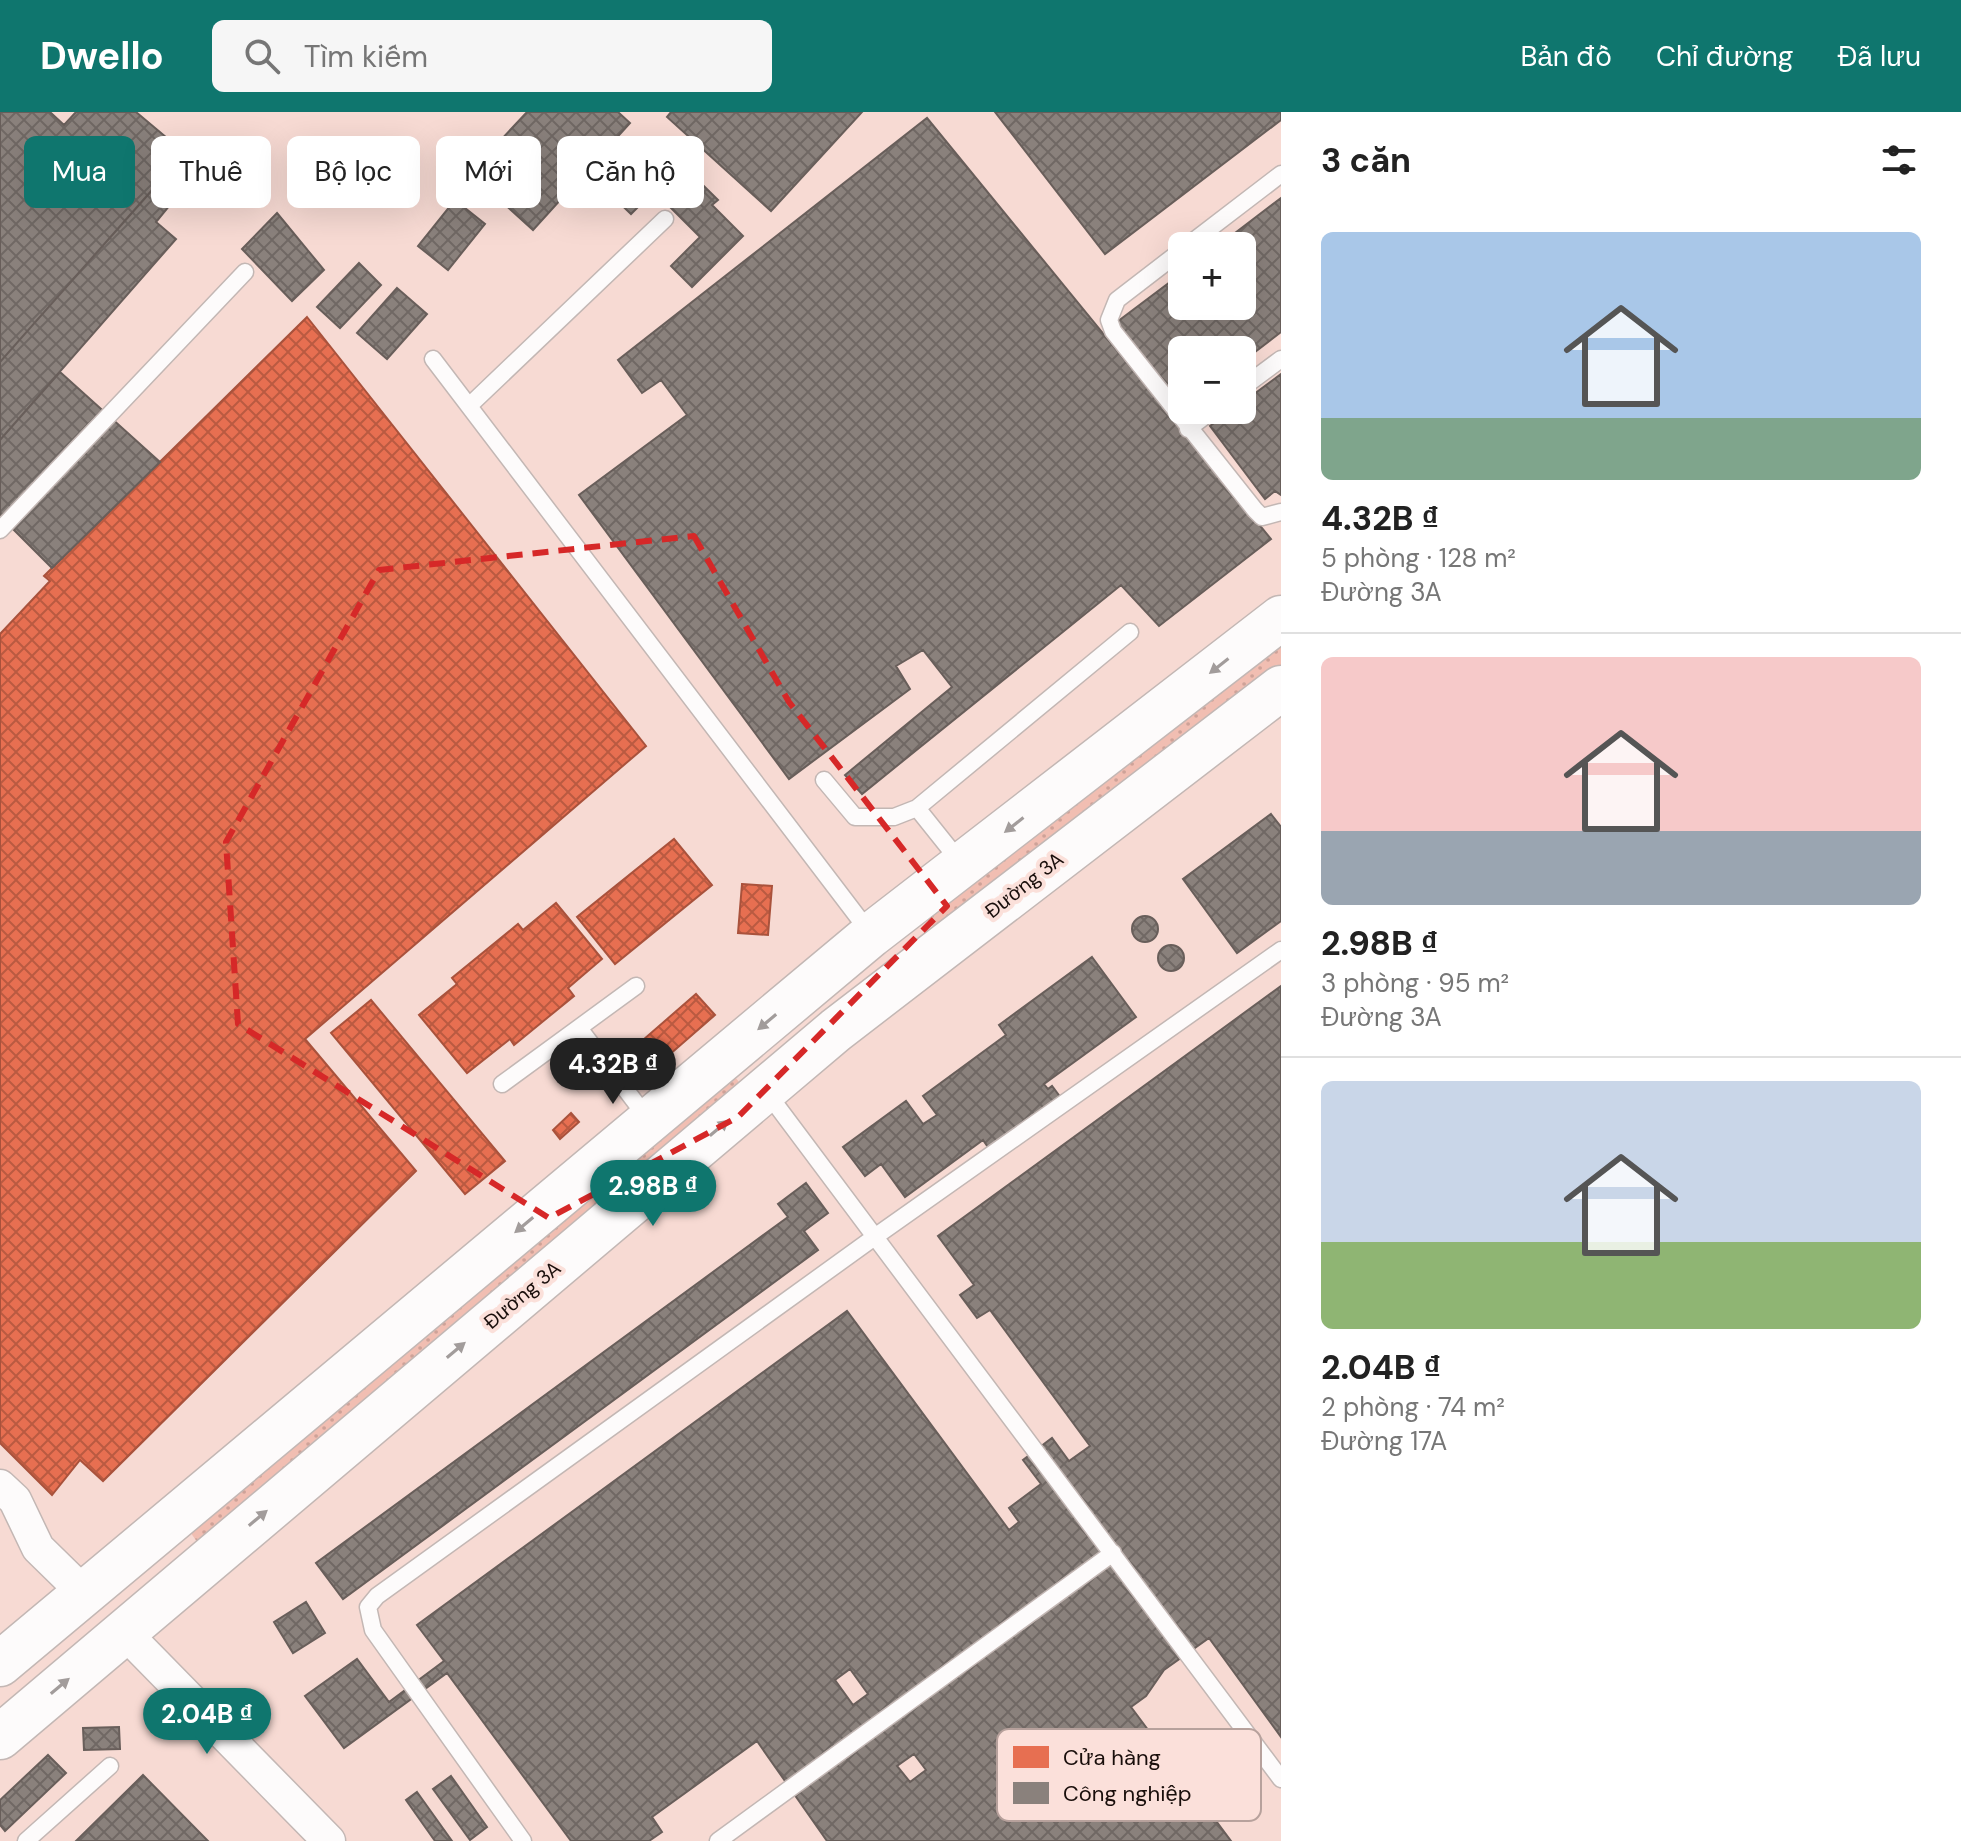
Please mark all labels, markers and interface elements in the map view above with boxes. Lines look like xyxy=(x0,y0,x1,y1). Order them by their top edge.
search box xyxy=(212,20,772,92)
text: Dwello xyxy=(40,31,164,81)
icon: search xyxy=(240,34,284,78)
text: Tìm kiếm xyxy=(304,37,428,76)
text: Bản đồ xyxy=(1520,38,1612,75)
text: Chỉ đường xyxy=(1656,38,1793,75)
text: Đã lưu xyxy=(1837,38,1921,75)
chip: Mua xyxy=(24,136,135,208)
chip: Thuê xyxy=(151,136,271,208)
chip: Bộ lọc xyxy=(287,136,420,208)
chip: Mới xyxy=(436,136,541,208)
chip: Căn hộ xyxy=(557,136,704,208)
text: 3 căn xyxy=(1321,138,1411,183)
icon: filters xyxy=(1877,138,1921,182)
map controls xyxy=(1168,232,1256,424)
button: + xyxy=(1168,232,1256,320)
icon: home xyxy=(1549,284,1693,428)
button: − xyxy=(1168,336,1256,424)
text: 4.32B ₫ xyxy=(1321,496,1439,541)
text: 5 phòng · 128 m² xyxy=(1321,541,1516,575)
text: Đường 3A xyxy=(1321,575,1442,609)
one-way arrow xyxy=(1209,657,1229,673)
icon: home xyxy=(1549,709,1693,853)
one-way arrow xyxy=(1003,816,1024,832)
street label: Đường 3A xyxy=(979,846,1069,924)
text: 2.98B ₫ xyxy=(1321,921,1438,966)
text: 3 phòng · 95 m² xyxy=(1321,966,1509,1000)
text: Đường 3A xyxy=(1321,1000,1442,1034)
one-way arrow xyxy=(757,1013,777,1030)
pin: 4.32B ₫ xyxy=(539,1038,687,1106)
text: 4.32B ₫ xyxy=(568,1047,658,1081)
one-way arrow xyxy=(708,1120,728,1137)
icon: home xyxy=(1549,1133,1693,1277)
pin: 2.98B ₫ xyxy=(579,1160,727,1228)
text: 2.98B ₫ xyxy=(608,1169,698,1203)
one-way arrow xyxy=(515,1216,535,1233)
street label: Đường 3A xyxy=(478,1255,566,1335)
one-way arrow xyxy=(446,1342,466,1359)
text: 2.04B ₫ xyxy=(1321,1345,1441,1390)
text: 2 phòng · 74 m² xyxy=(1321,1390,1505,1424)
text: Đường 17A xyxy=(1321,1424,1447,1458)
one-way arrow xyxy=(248,1510,268,1527)
one-way arrow xyxy=(49,1678,69,1695)
pin: 2.04B ₫ xyxy=(133,1688,281,1756)
text: 2.04B ₫ xyxy=(161,1697,253,1731)
legend xyxy=(997,1729,1261,1821)
text: Cửa hàng xyxy=(1063,1743,1161,1772)
text: Công nghiệp xyxy=(1063,1779,1191,1808)

